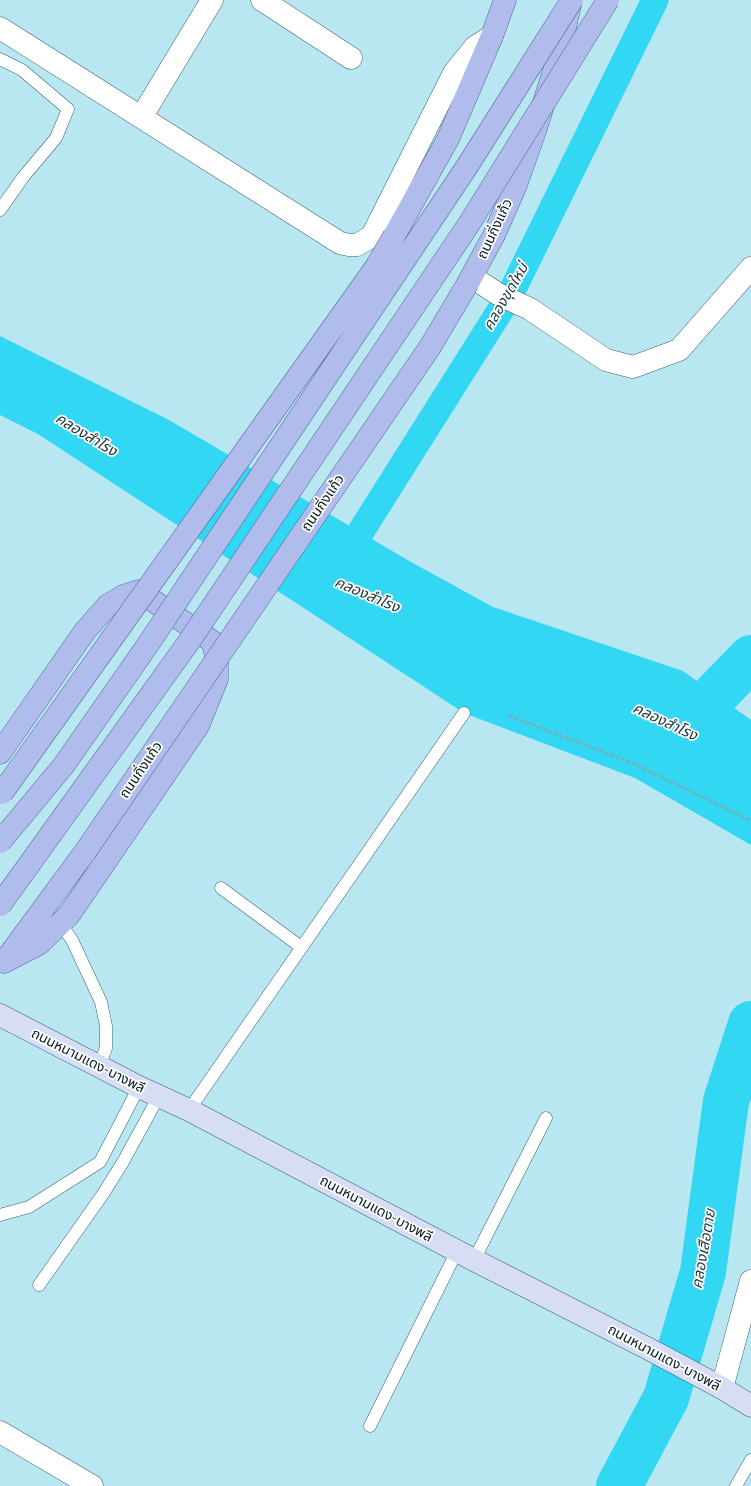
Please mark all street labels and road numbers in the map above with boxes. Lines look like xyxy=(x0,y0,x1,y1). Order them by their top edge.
street label: ถนนกิ่งแก้ว xyxy=(474,196,516,262)
street label: ถนนกิ่งแก้ว xyxy=(298,471,348,535)
street label: ถนนกิ่งแก้ว xyxy=(116,738,166,802)
street label: ถนนหนามแดง-บางพลี xyxy=(28,1025,148,1097)
street label: ถนนหนามแดง-บางพลี xyxy=(317,1172,435,1246)
street label: ถนนหนามแดง-บางพลี xyxy=(605,1321,723,1395)

